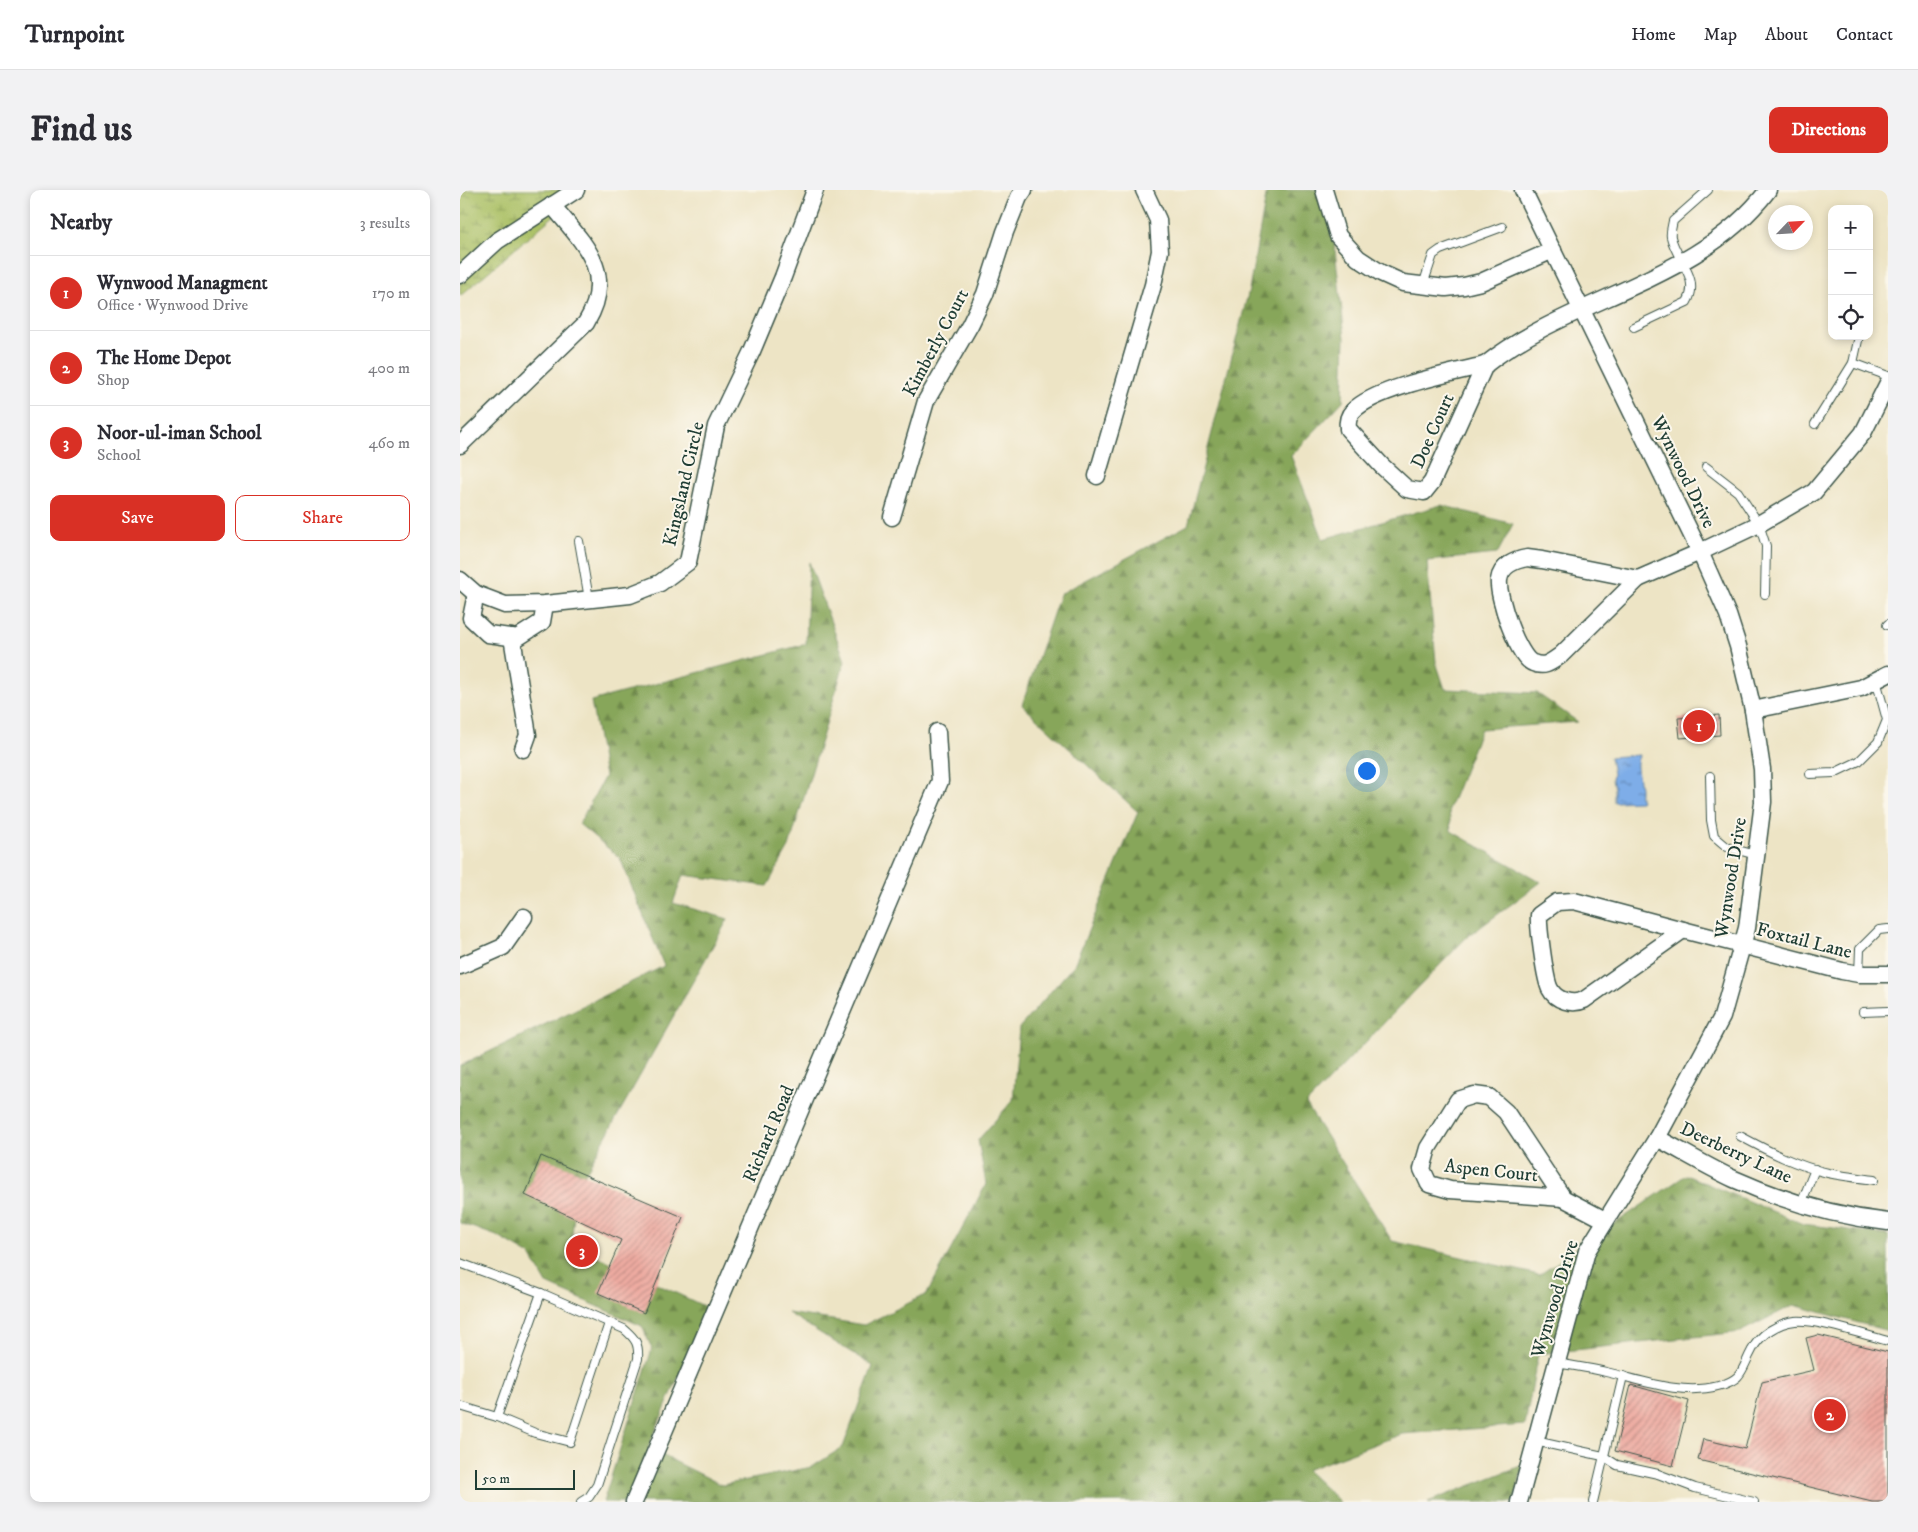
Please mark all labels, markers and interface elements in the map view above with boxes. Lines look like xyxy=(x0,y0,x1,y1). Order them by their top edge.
text: Turnpoint xyxy=(25,20,124,50)
text: Home xyxy=(1631,24,1676,46)
text: Map xyxy=(1704,24,1737,46)
text: About xyxy=(1765,24,1808,46)
text: Contact xyxy=(1836,24,1893,46)
button: Directions xyxy=(1769,107,1888,153)
text: Find us xyxy=(30,108,132,152)
north arrow xyxy=(1768,205,1813,250)
map controls xyxy=(1828,205,1873,340)
button: + xyxy=(1828,205,1873,250)
text: Nearby xyxy=(50,210,112,236)
text: 3 results xyxy=(360,213,410,233)
button: − xyxy=(1828,250,1873,295)
text: Wynwood Managment xyxy=(97,272,268,295)
text: 1 xyxy=(63,283,69,303)
text: 170 m xyxy=(372,283,410,303)
street label: Kimberly Court xyxy=(898,285,974,401)
text: Office · Wynwood Drive xyxy=(97,295,248,315)
button: locate xyxy=(1828,295,1873,340)
text: The Home Depot xyxy=(97,347,231,370)
text: 2 xyxy=(62,358,70,378)
text: 400 m xyxy=(368,358,410,378)
text: Shop xyxy=(97,370,130,390)
street label: Doe Court xyxy=(1406,390,1460,472)
street label: Wynwood Drive xyxy=(1645,411,1720,532)
street label: Kingsland Circle xyxy=(658,419,710,549)
text: Noor-ul-iman School xyxy=(97,422,261,445)
text: 3 xyxy=(63,433,69,453)
text: 460 m xyxy=(368,433,410,453)
text: School xyxy=(97,445,141,465)
button: Save xyxy=(50,495,225,541)
button: Share xyxy=(235,495,410,541)
pin: 1 xyxy=(1683,707,1715,745)
your location xyxy=(1354,758,1380,784)
street label: Wynwood Drive xyxy=(1710,816,1752,941)
street label: Foxtail Lane xyxy=(1754,918,1854,964)
street label: Richard Road xyxy=(738,1081,800,1186)
street label: Deerberry Lane xyxy=(1677,1117,1796,1189)
street label: Aspen Court xyxy=(1443,1155,1539,1187)
pin: 3 xyxy=(566,1232,598,1270)
street label: Wynwood Drive xyxy=(1526,1237,1584,1362)
pin: 2 xyxy=(1814,1396,1846,1434)
scale bar xyxy=(475,1467,575,1490)
text: 50 m xyxy=(482,1470,510,1488)

